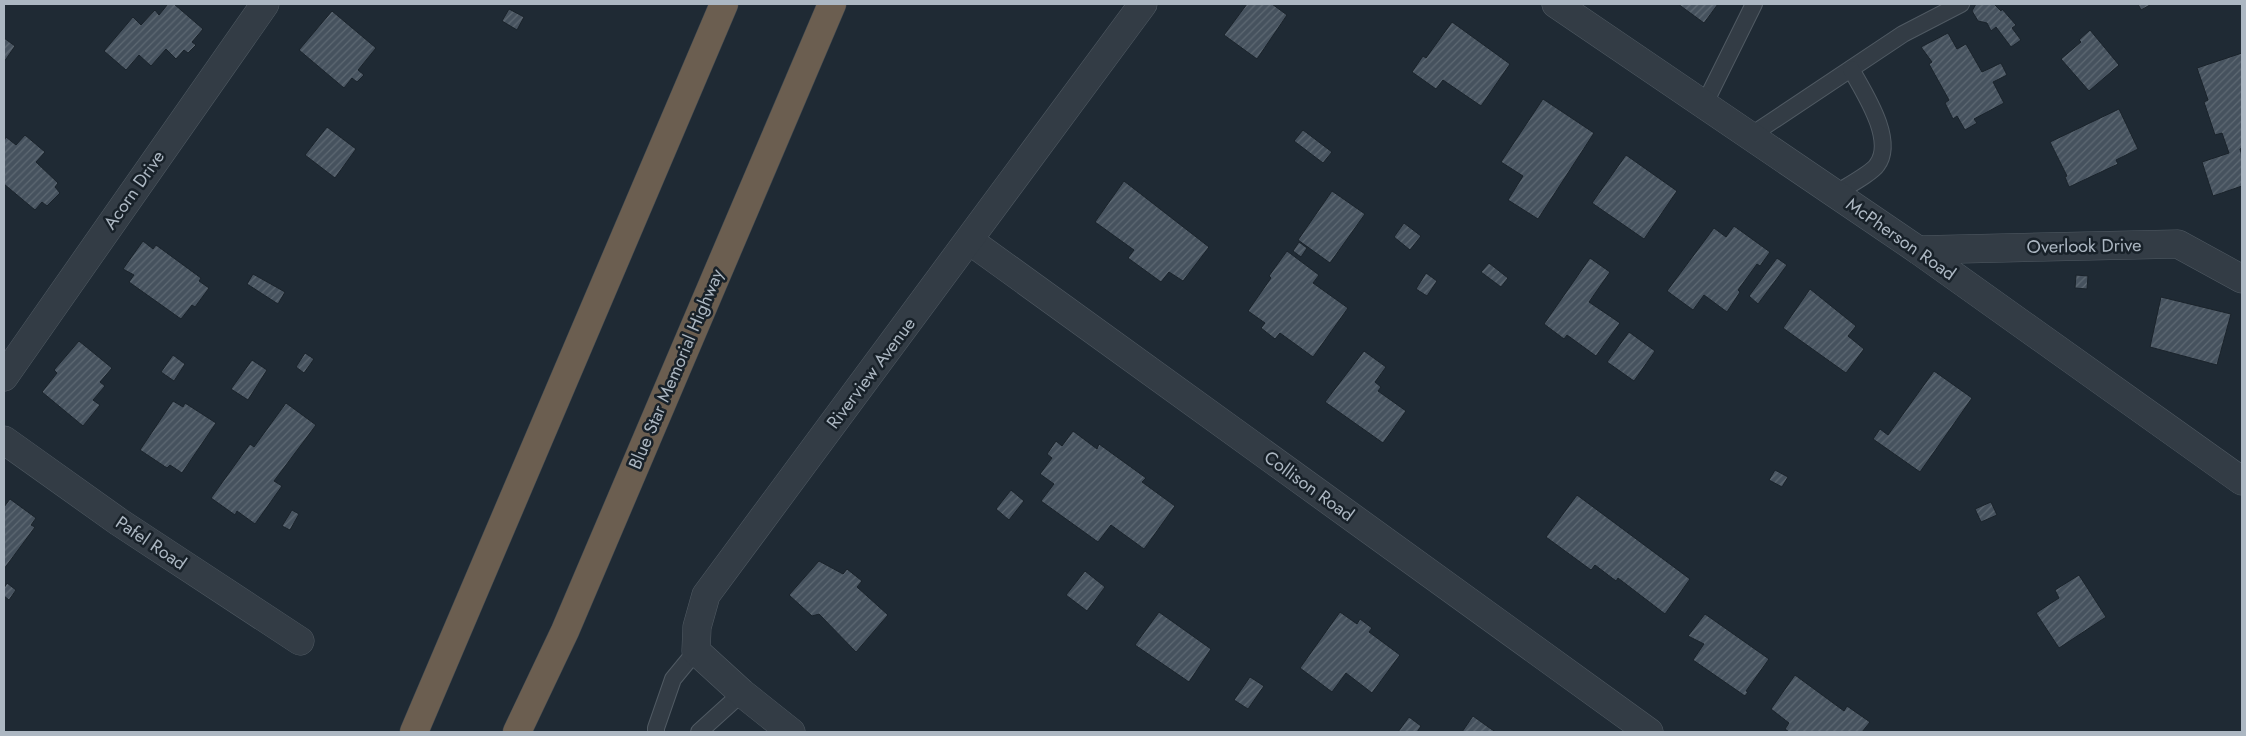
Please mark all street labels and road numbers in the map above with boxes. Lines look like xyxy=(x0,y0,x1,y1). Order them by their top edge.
street label: Acorn Drive xyxy=(97,145,171,235)
street label: McPherson Road xyxy=(1841,191,1961,287)
street label: Overlook Drive xyxy=(2026,232,2142,260)
street label: Blue Star Memorial Highway xyxy=(622,265,730,473)
street label: Riverview Avenue xyxy=(820,312,922,434)
street label: Collison Road xyxy=(1259,444,1359,528)
street label: Pafel Road xyxy=(110,510,192,576)

